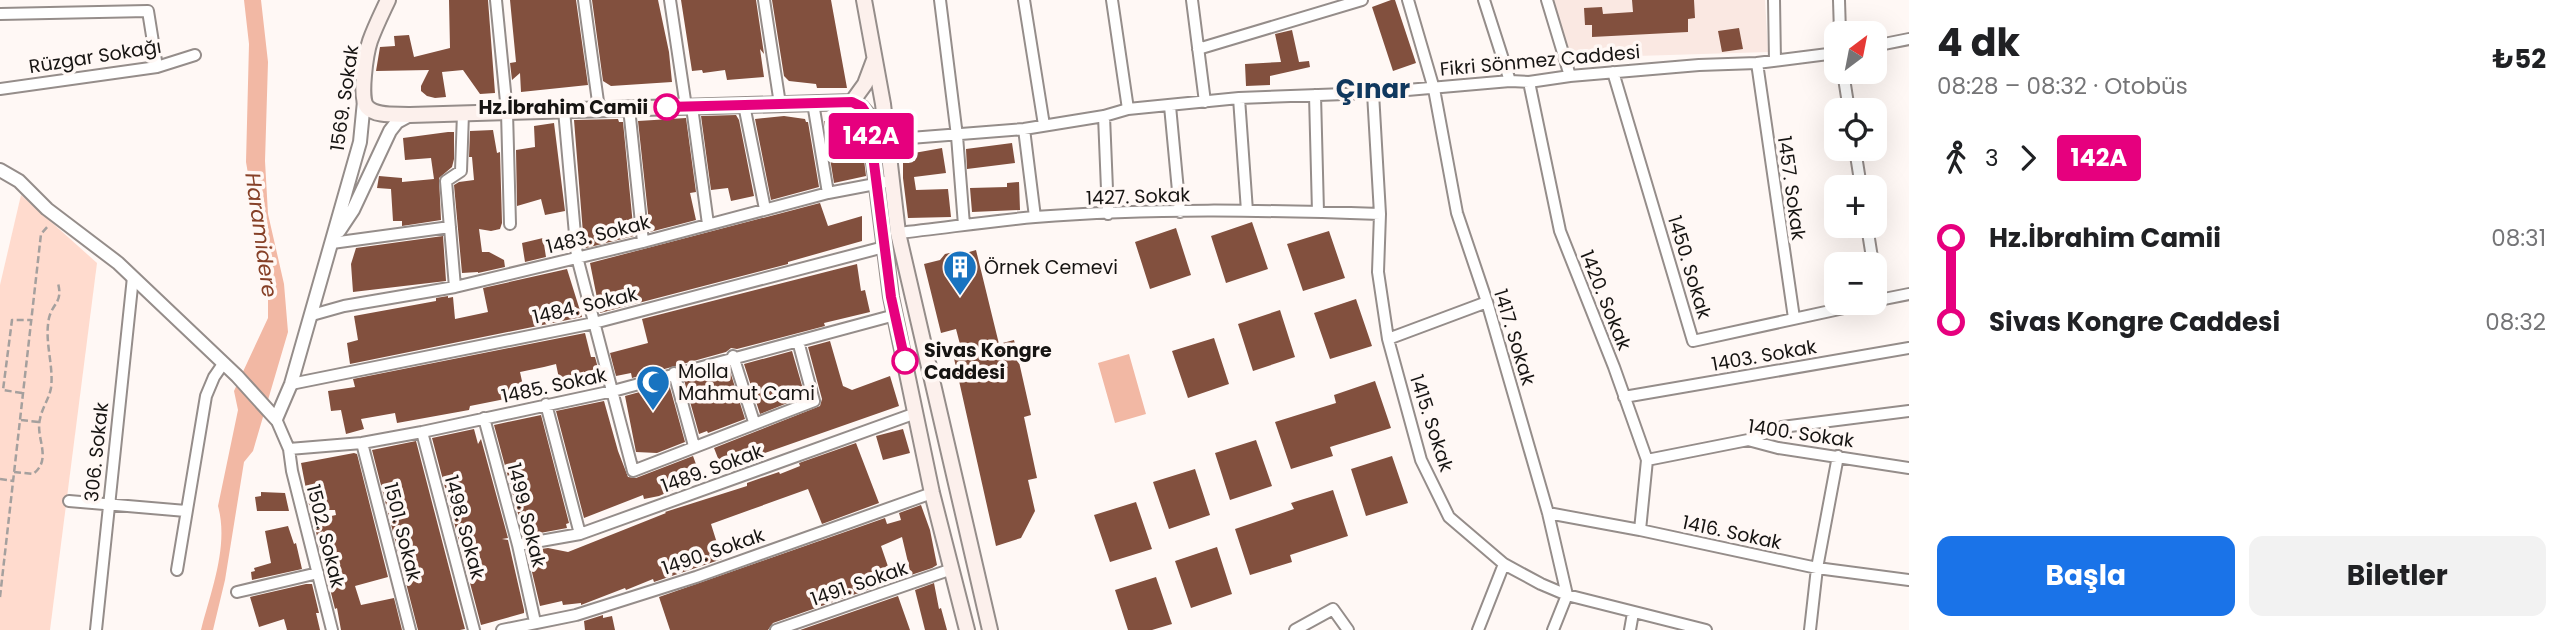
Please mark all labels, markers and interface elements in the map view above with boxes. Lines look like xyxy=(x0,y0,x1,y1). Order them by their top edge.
text: 4 dk xyxy=(1937,16,2020,69)
north arrow xyxy=(1824,21,1886,84)
map controls xyxy=(1824,21,1887,315)
street label: Rüzgar Sokağı xyxy=(27,33,163,80)
street label: Fikri Sönmez Caddesi xyxy=(1439,38,1641,83)
text: ₺52 xyxy=(2493,41,2546,77)
street label: 1569. Sokak xyxy=(324,43,365,153)
text: 08:28 – 08:32 · Otobüs xyxy=(1937,70,2188,102)
district label: Çınar xyxy=(1336,71,1410,107)
place label: Hz.İbrahim Camii xyxy=(479,94,648,121)
marker: Hz.İbrahim Camii xyxy=(654,94,680,120)
button: locate xyxy=(1824,98,1887,161)
line badge: 142A xyxy=(822,113,920,159)
text: 142A xyxy=(843,119,899,152)
street label: 1457. Sokak xyxy=(1771,134,1812,242)
icon: walk xyxy=(1937,139,1975,177)
icon: forward xyxy=(2009,139,2047,177)
text: 142A xyxy=(2071,141,2127,174)
text: 3 xyxy=(1985,142,1999,174)
water label: Haramidere xyxy=(238,171,285,299)
button: + xyxy=(1824,175,1887,238)
street label: 1427. Sokak xyxy=(1086,181,1191,212)
street label: 1483. Sokak xyxy=(543,209,653,260)
street label: 1450. Sokak xyxy=(1661,212,1718,322)
text: Hz.İbrahim Camii xyxy=(1989,220,2221,256)
text: 08:31 xyxy=(2491,222,2546,254)
street label: 1420. Sokak xyxy=(1573,246,1638,354)
building icon: Örnek Cemevi xyxy=(941,248,979,297)
button: − xyxy=(1824,252,1887,315)
place label: Örnek Cemevi xyxy=(984,254,1118,281)
street label: 1484. Sokak xyxy=(530,280,640,331)
street label: 1417. Sokak xyxy=(1487,286,1542,389)
text: Sivas Kongre Caddesi xyxy=(1989,304,2280,340)
text: 08:32 xyxy=(2485,306,2546,338)
street label: 1403. Sokak xyxy=(1710,333,1819,378)
place label: Sivas Kongre Caddesi xyxy=(924,337,1052,386)
marker: Sivas Kongre Caddesi xyxy=(892,348,918,374)
place label: Molla Mahmut Cami xyxy=(678,358,815,407)
street label: 1485. Sokak xyxy=(499,361,609,410)
mosque icon: Molla Mahmut Cami xyxy=(634,363,672,412)
street label: 1415. Sokak xyxy=(1403,371,1460,475)
street label: 306. Sokak xyxy=(78,401,115,503)
street label: 1400. Sokak xyxy=(1746,413,1856,454)
street label: 1489. Sokak xyxy=(657,437,767,499)
street label: 1499. Sokak xyxy=(501,460,553,570)
street label: 1498. Sokak xyxy=(438,472,491,582)
street label: 1501. Sokak xyxy=(377,480,428,584)
street label: 1502. Sokak xyxy=(300,482,351,591)
street label: 1416. Sokak xyxy=(1680,509,1784,556)
street label: 1490. Sokak xyxy=(658,521,768,582)
button: Başla xyxy=(1937,536,2235,616)
button: Biletler xyxy=(2249,536,2546,616)
street label: 1491. Sokak xyxy=(807,554,911,613)

